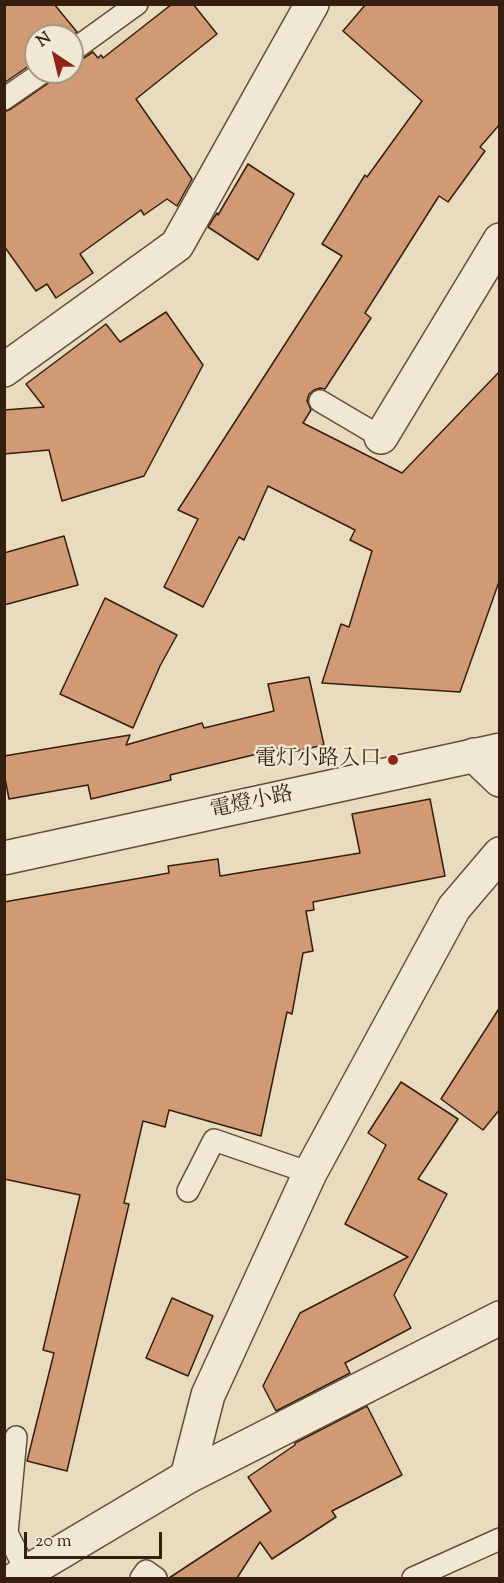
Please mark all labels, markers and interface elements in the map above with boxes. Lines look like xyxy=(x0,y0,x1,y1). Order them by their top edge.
north arrow xyxy=(24,24,84,84)
text: N xyxy=(33,27,56,54)
place label: 電灯小路入口 xyxy=(255,747,381,773)
marker: 電灯小路入口 xyxy=(386,753,400,767)
street label: 電燈小路 xyxy=(208,783,296,825)
scale bar xyxy=(27,1520,165,1558)
text: 20 m xyxy=(35,1529,72,1555)

